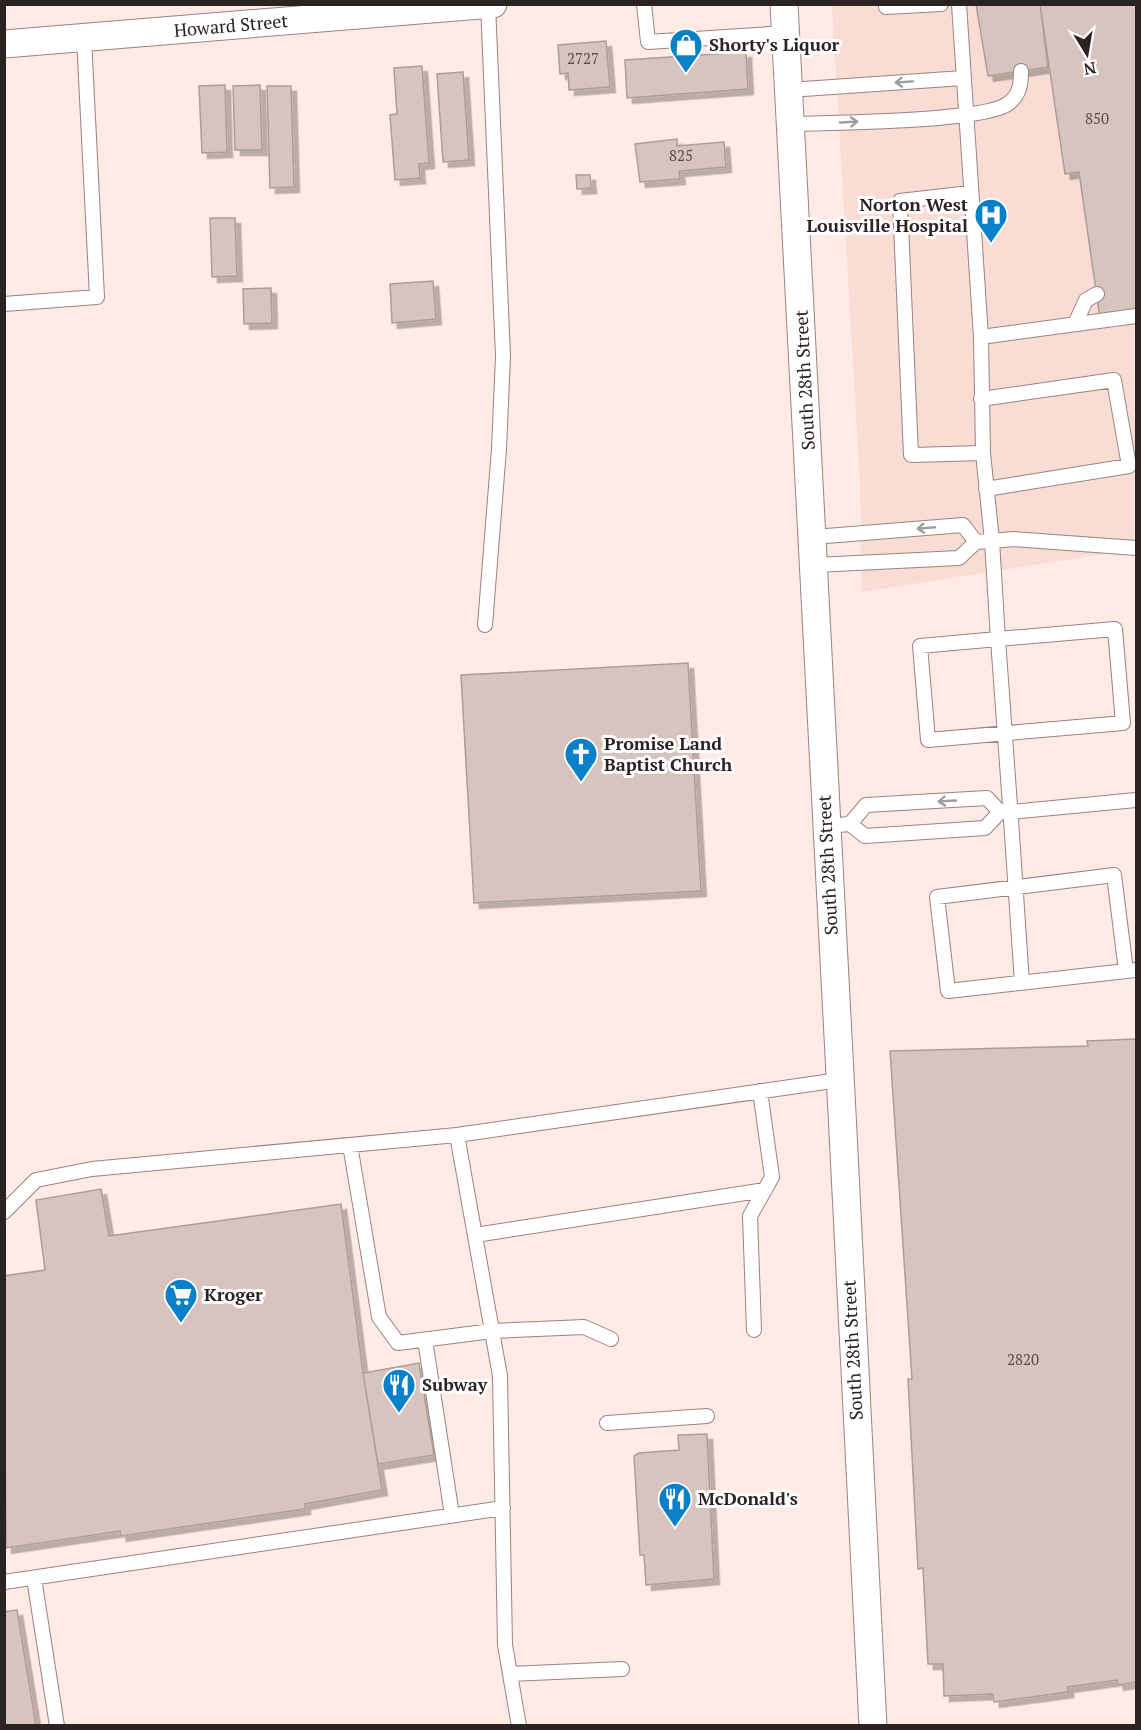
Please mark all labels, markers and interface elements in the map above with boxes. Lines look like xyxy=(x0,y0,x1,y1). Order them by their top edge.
street label: Howard Street xyxy=(173,8,289,42)
north arrow xyxy=(1057,24,1117,84)
shop icon: Shorty's Liquor xyxy=(668,27,704,74)
place label: Shorty's Liquor xyxy=(709,32,840,56)
house number: 2727 xyxy=(567,48,599,68)
text: N xyxy=(1082,57,1098,81)
one-way arrow xyxy=(895,77,915,88)
house number: 850 xyxy=(1085,108,1109,128)
one-way arrow xyxy=(839,116,859,127)
house number: 825 xyxy=(669,145,693,165)
place label: Norton West Louisville Hospital xyxy=(807,192,968,237)
hospital icon: Norton West Louisville Hospital xyxy=(973,197,1009,244)
street label: South 28th Street xyxy=(788,309,820,451)
one-way arrow xyxy=(917,523,936,534)
place label: Promise Land Baptist Church xyxy=(604,731,733,776)
church icon: Promise Land Baptist Church xyxy=(563,736,599,783)
street label: South 28th Street xyxy=(811,794,843,936)
one-way arrow xyxy=(938,795,958,806)
supermarket icon: Kroger xyxy=(163,1277,199,1324)
street label: South 28th Street xyxy=(836,1279,868,1421)
place label: Kroger xyxy=(204,1282,263,1306)
house number: 2820 xyxy=(1007,1349,1039,1369)
restaurant icon: Subway xyxy=(381,1367,417,1414)
place label: Subway xyxy=(422,1372,488,1396)
restaurant icon: McDonald's xyxy=(657,1481,693,1528)
place label: McDonald's xyxy=(698,1486,798,1510)

